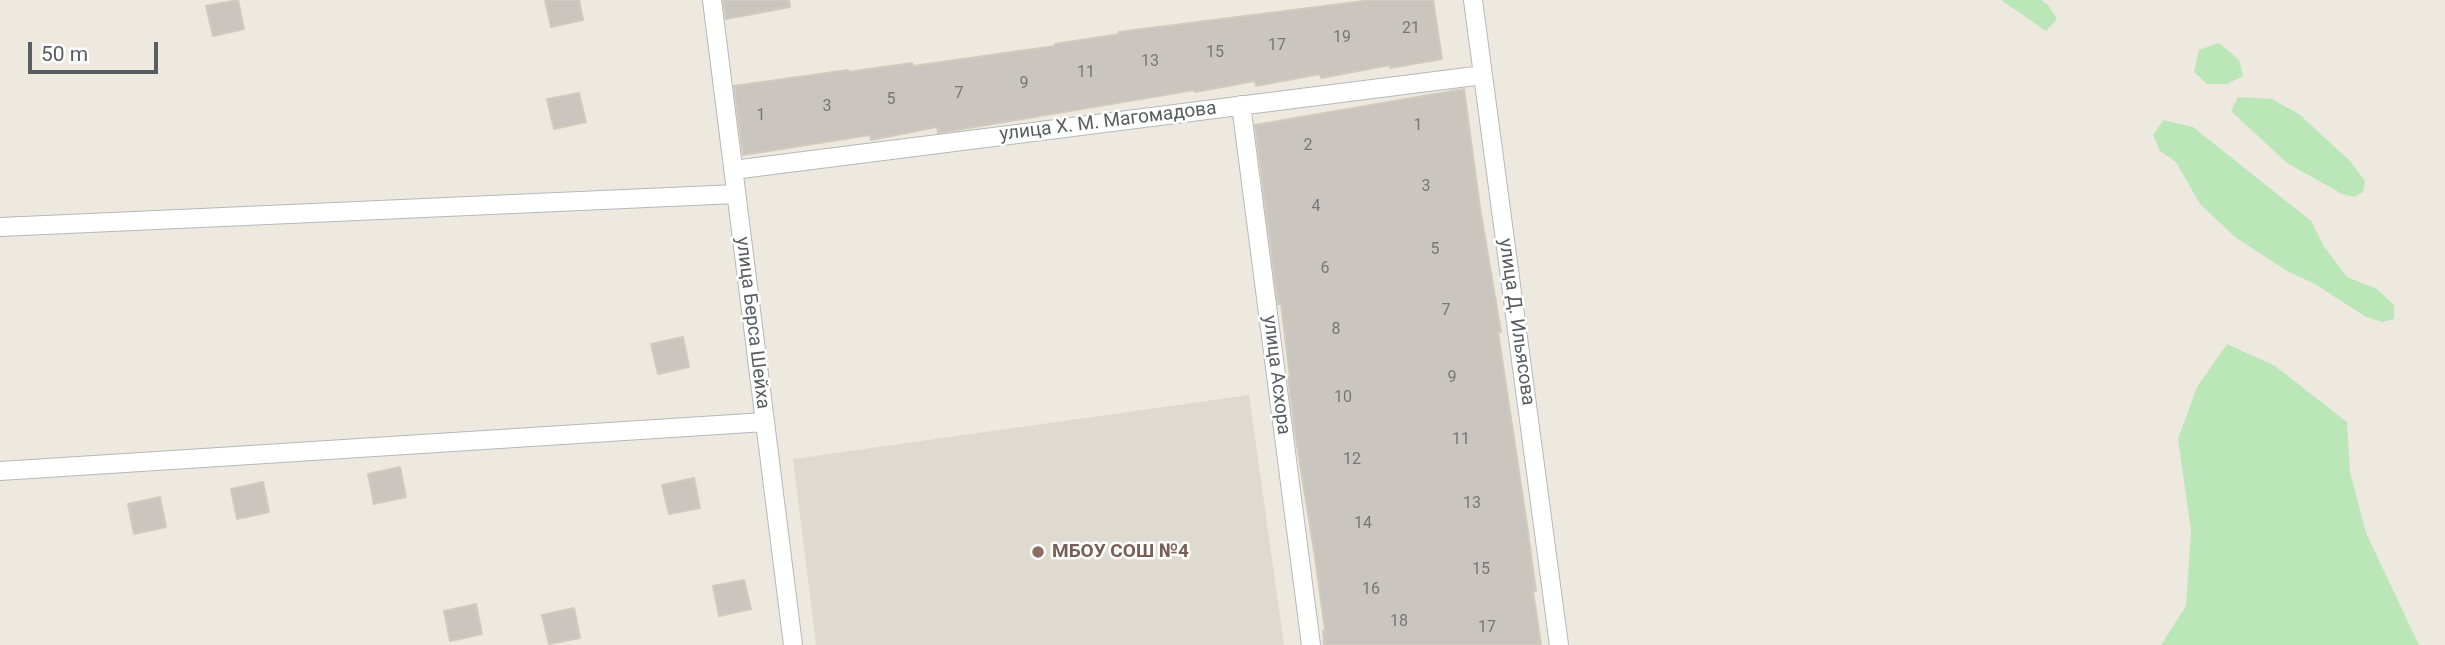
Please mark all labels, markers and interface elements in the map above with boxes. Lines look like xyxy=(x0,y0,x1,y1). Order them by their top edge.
house number: 21 xyxy=(1402,19,1420,39)
scale bar xyxy=(32,28,161,72)
house number: 19 xyxy=(1333,28,1351,48)
house number: 17 xyxy=(1268,36,1286,56)
text: 50 m xyxy=(41,42,88,66)
house number: 15 xyxy=(1206,43,1224,63)
house number: 13 xyxy=(1141,52,1159,72)
house number: 11 xyxy=(1077,63,1095,83)
house number: 9 xyxy=(1020,74,1028,94)
house number: 7 xyxy=(955,84,963,104)
house number: 5 xyxy=(887,90,895,110)
house number: 3 xyxy=(823,97,831,117)
street label: улица Х. М. Магомадова xyxy=(998,97,1218,147)
house number: 1 xyxy=(757,106,765,126)
house number: 1 xyxy=(1414,116,1422,136)
house number: 2 xyxy=(1304,136,1312,156)
house number: 3 xyxy=(1422,177,1430,197)
house number: 4 xyxy=(1312,197,1320,217)
street label: улица Берса Шейха xyxy=(730,236,774,410)
street label: улица Д. Ильясова xyxy=(1493,237,1539,407)
house number: 5 xyxy=(1431,240,1439,260)
house number: 6 xyxy=(1321,259,1329,279)
house number: 7 xyxy=(1442,301,1450,321)
street label: улица Асхора xyxy=(1257,314,1295,436)
house number: 8 xyxy=(1332,320,1340,340)
house number: 9 xyxy=(1448,368,1456,388)
house number: 10 xyxy=(1334,388,1352,408)
house number: 11 xyxy=(1452,430,1470,450)
house number: 12 xyxy=(1343,450,1361,470)
house number: 13 xyxy=(1463,494,1481,514)
house number: 14 xyxy=(1354,514,1372,534)
place label: МБОУ СОШ №4 xyxy=(1052,541,1189,563)
marker: МБОУ СОШ №4 xyxy=(1030,544,1046,560)
house number: 15 xyxy=(1472,560,1490,580)
house number: 16 xyxy=(1362,580,1380,600)
house number: 18 xyxy=(1390,612,1408,632)
house number: 17 xyxy=(1478,618,1496,638)

